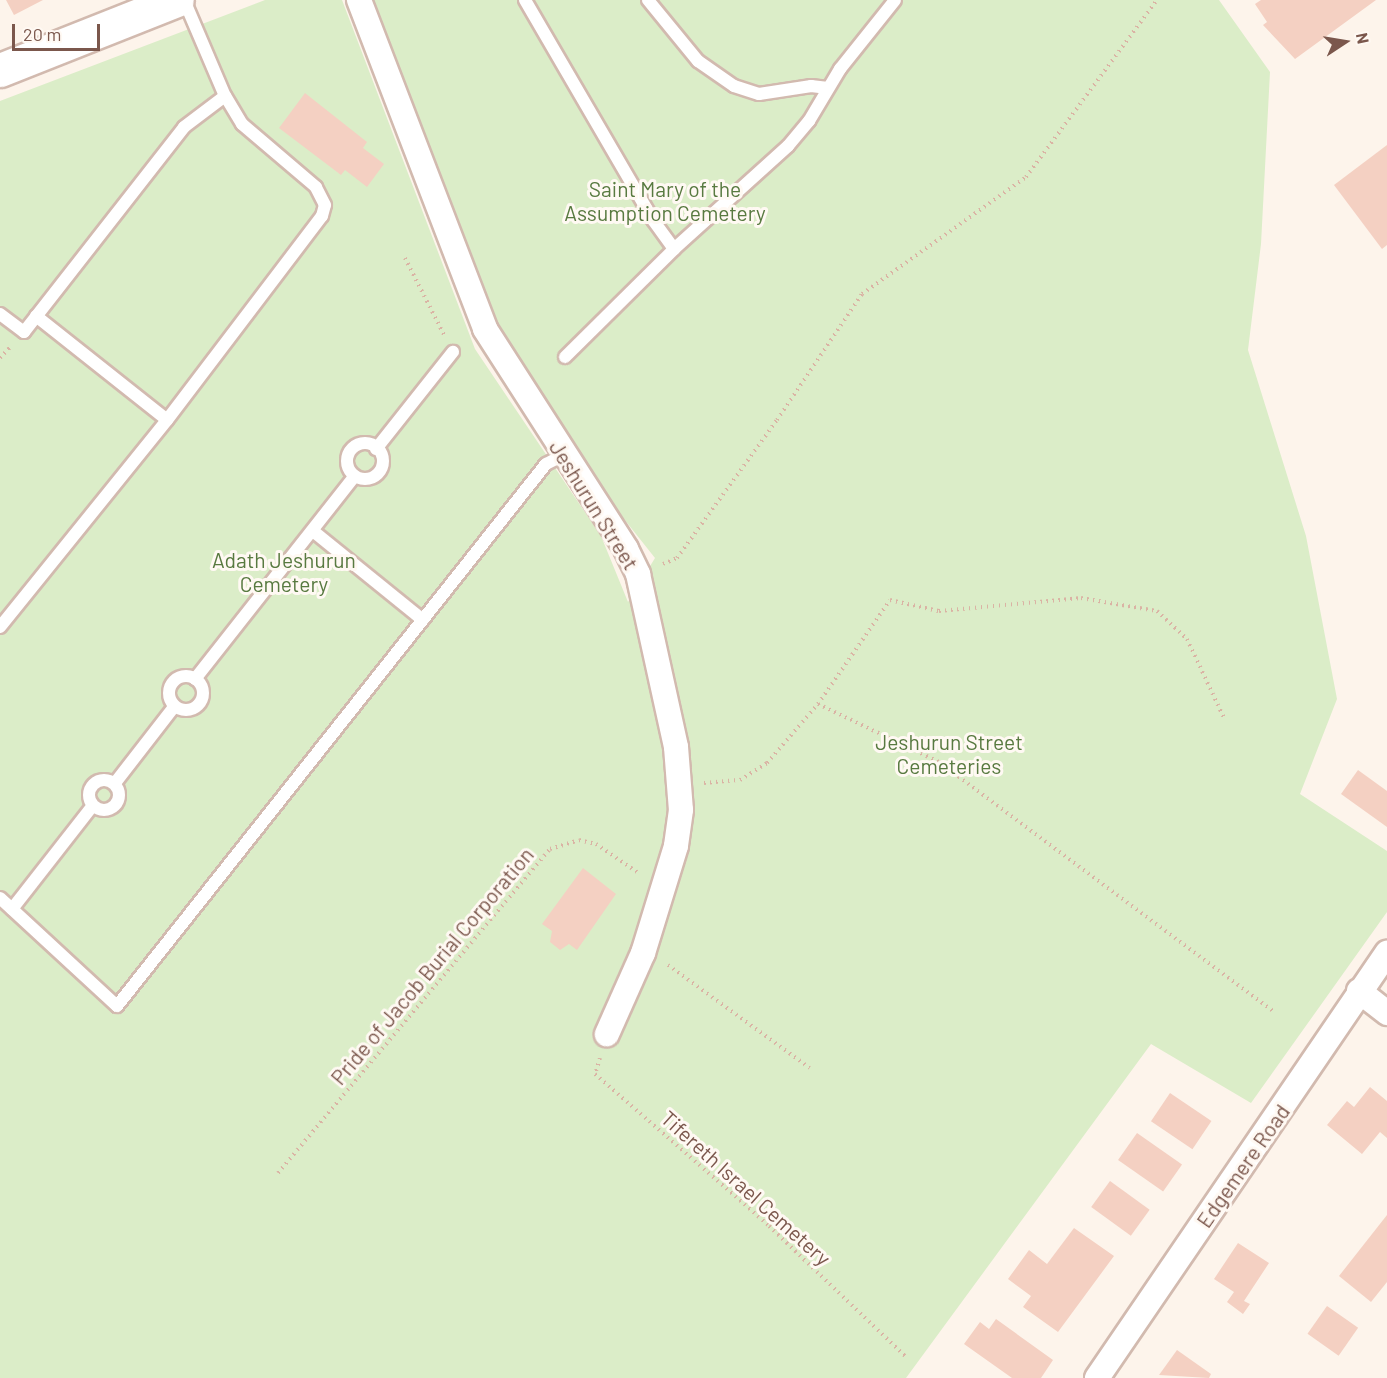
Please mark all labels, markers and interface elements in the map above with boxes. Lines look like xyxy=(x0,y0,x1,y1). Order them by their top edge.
scale bar xyxy=(15,12,104,50)
north arrow xyxy=(1315,12,1375,72)
text: 20 m xyxy=(23,23,61,45)
text: N xyxy=(1353,31,1373,45)
park label: Saint Mary of the Assumption Cemetery xyxy=(564,176,766,226)
street label: Jeshurun Street xyxy=(544,436,644,574)
park label: Adath Jeshurun Cemetery xyxy=(212,547,356,597)
park label: Jeshurun Street Cemeteries xyxy=(875,729,1023,779)
street label: Pride of Jacob Burial Corporation xyxy=(325,842,539,1090)
street label: Edgemere Road xyxy=(1191,1100,1295,1232)
street label: Tifereth Israel Cemetery xyxy=(656,1105,836,1271)

